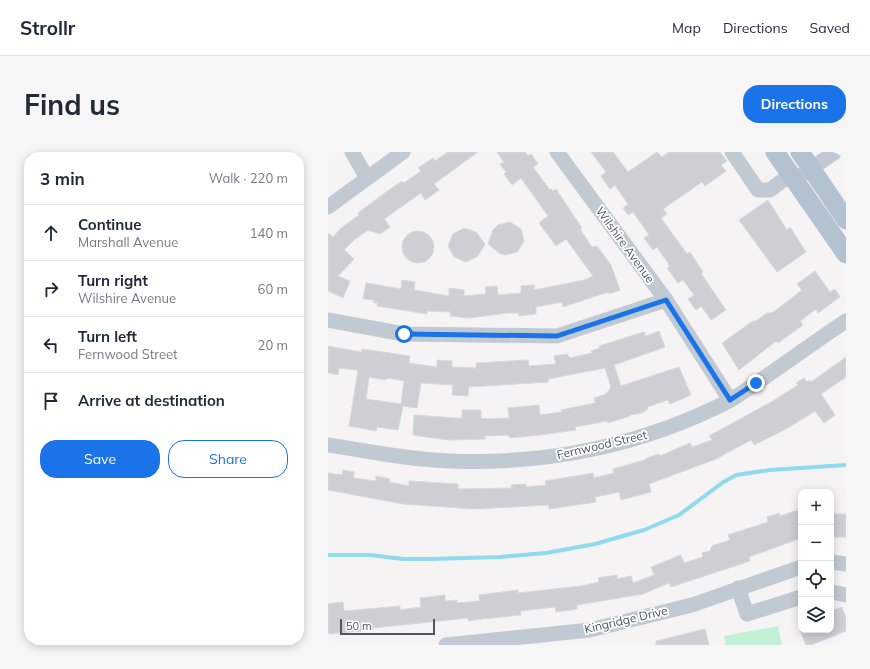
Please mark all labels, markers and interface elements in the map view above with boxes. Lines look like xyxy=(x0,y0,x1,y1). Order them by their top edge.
text: Strollr xyxy=(20,16,75,40)
text: Map xyxy=(672,19,701,37)
text: Directions xyxy=(723,19,788,37)
text: Saved xyxy=(810,19,850,37)
button: Directions xyxy=(743,85,846,123)
text: Find us xyxy=(24,87,120,122)
text: 3 min xyxy=(40,168,85,189)
text: Walk · 220 m xyxy=(209,170,288,186)
street label: Wilshire Avenue xyxy=(593,204,658,286)
text: Continue xyxy=(78,215,141,234)
icon: ahead xyxy=(40,222,62,244)
text: 140 m xyxy=(250,225,288,241)
text: Marshall Avenue xyxy=(78,234,178,250)
text: Turn right xyxy=(78,271,148,290)
icon: right xyxy=(40,278,62,300)
text: 60 m xyxy=(258,281,288,297)
text: Wilshire Avenue xyxy=(78,290,176,306)
route start xyxy=(395,325,413,343)
text: Turn left xyxy=(78,327,137,346)
icon: left xyxy=(40,334,62,356)
text: 20 m xyxy=(258,337,288,353)
text: Fernwood Street xyxy=(78,346,178,362)
route end xyxy=(747,374,765,392)
icon: arrive xyxy=(40,390,62,412)
text: Arrive at destination xyxy=(78,391,225,410)
street label: Fernwood Street xyxy=(555,427,648,462)
button: Save xyxy=(40,440,160,478)
button: Share xyxy=(168,440,288,478)
map controls xyxy=(798,489,834,633)
button: + xyxy=(798,489,834,525)
button: − xyxy=(798,525,834,561)
button: locate xyxy=(798,561,834,597)
button: layers xyxy=(798,597,834,633)
street label: Kingridge Drive xyxy=(583,603,669,636)
scale bar xyxy=(340,617,435,636)
text: 50 m xyxy=(346,619,372,633)

